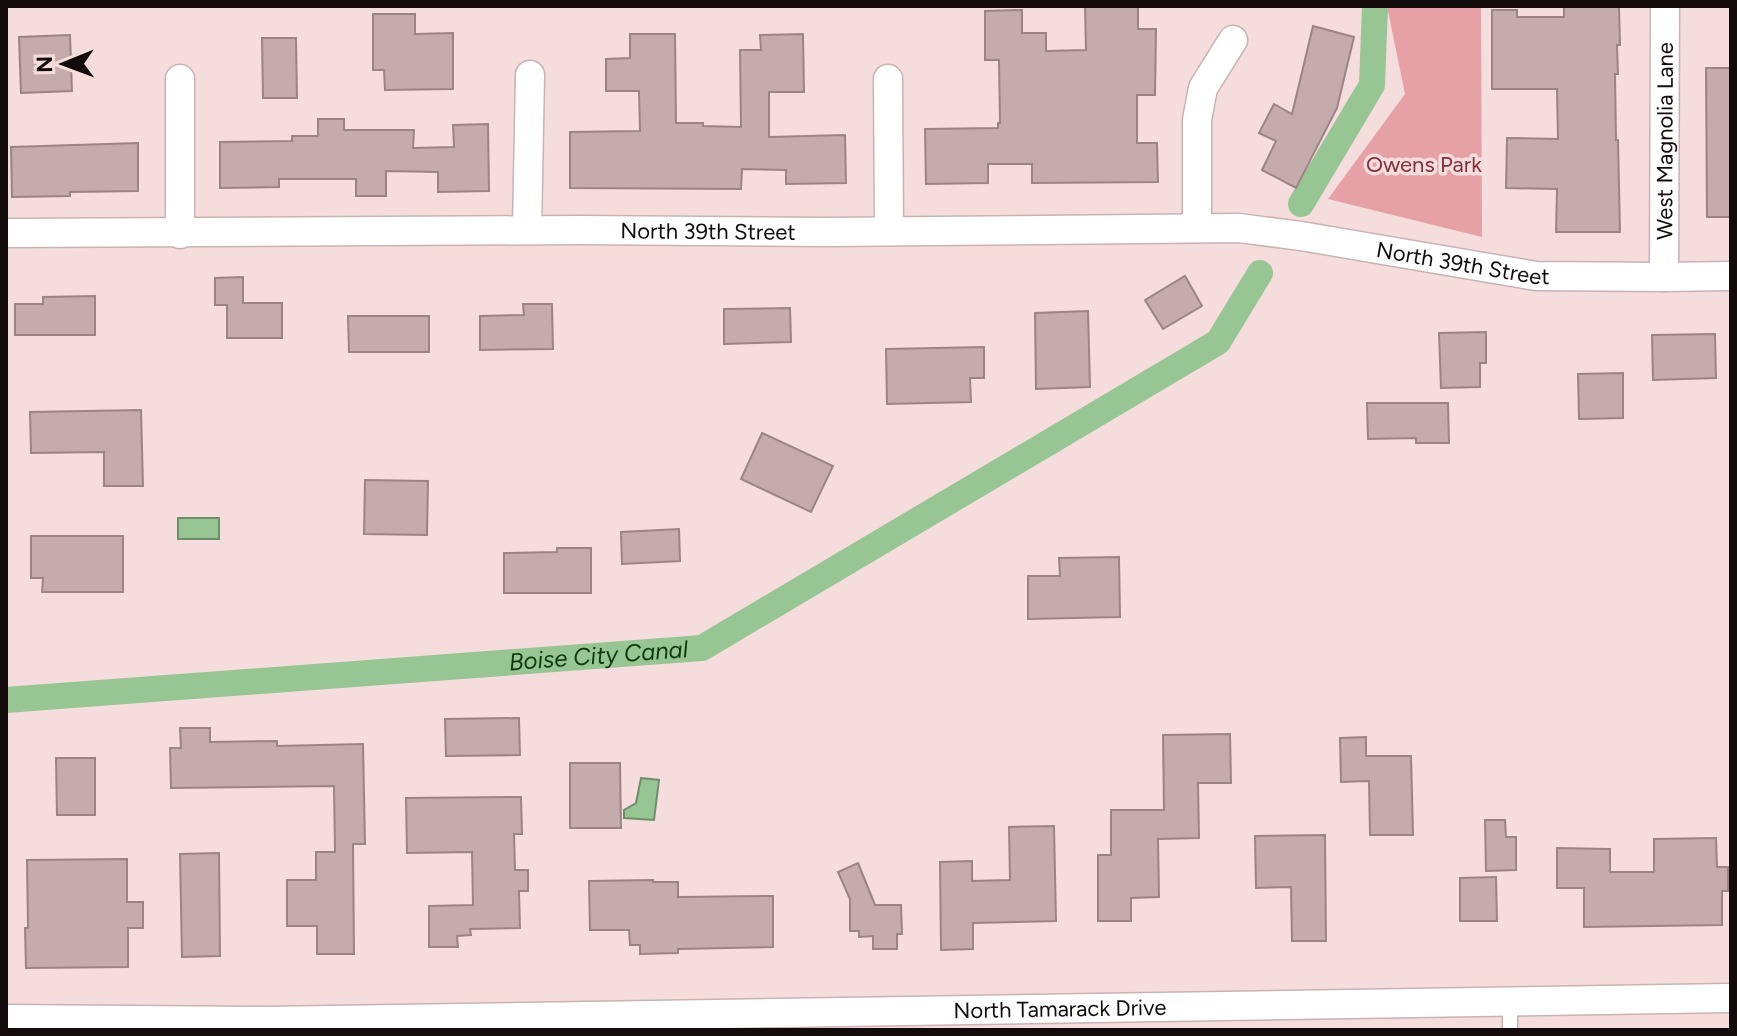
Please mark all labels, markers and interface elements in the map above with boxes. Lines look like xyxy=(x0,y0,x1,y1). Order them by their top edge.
north arrow xyxy=(24,24,104,104)
street label: West Magnolia Lane xyxy=(1651,42,1679,240)
text: N xyxy=(31,56,58,73)
park label: Owens Park xyxy=(1366,151,1482,178)
street label: North 39th Street xyxy=(620,217,796,246)
street label: North 39th Street xyxy=(1374,236,1550,291)
water label: Boise City Canal xyxy=(508,634,690,676)
street label: North Tamarack Drive xyxy=(953,994,1167,1024)

